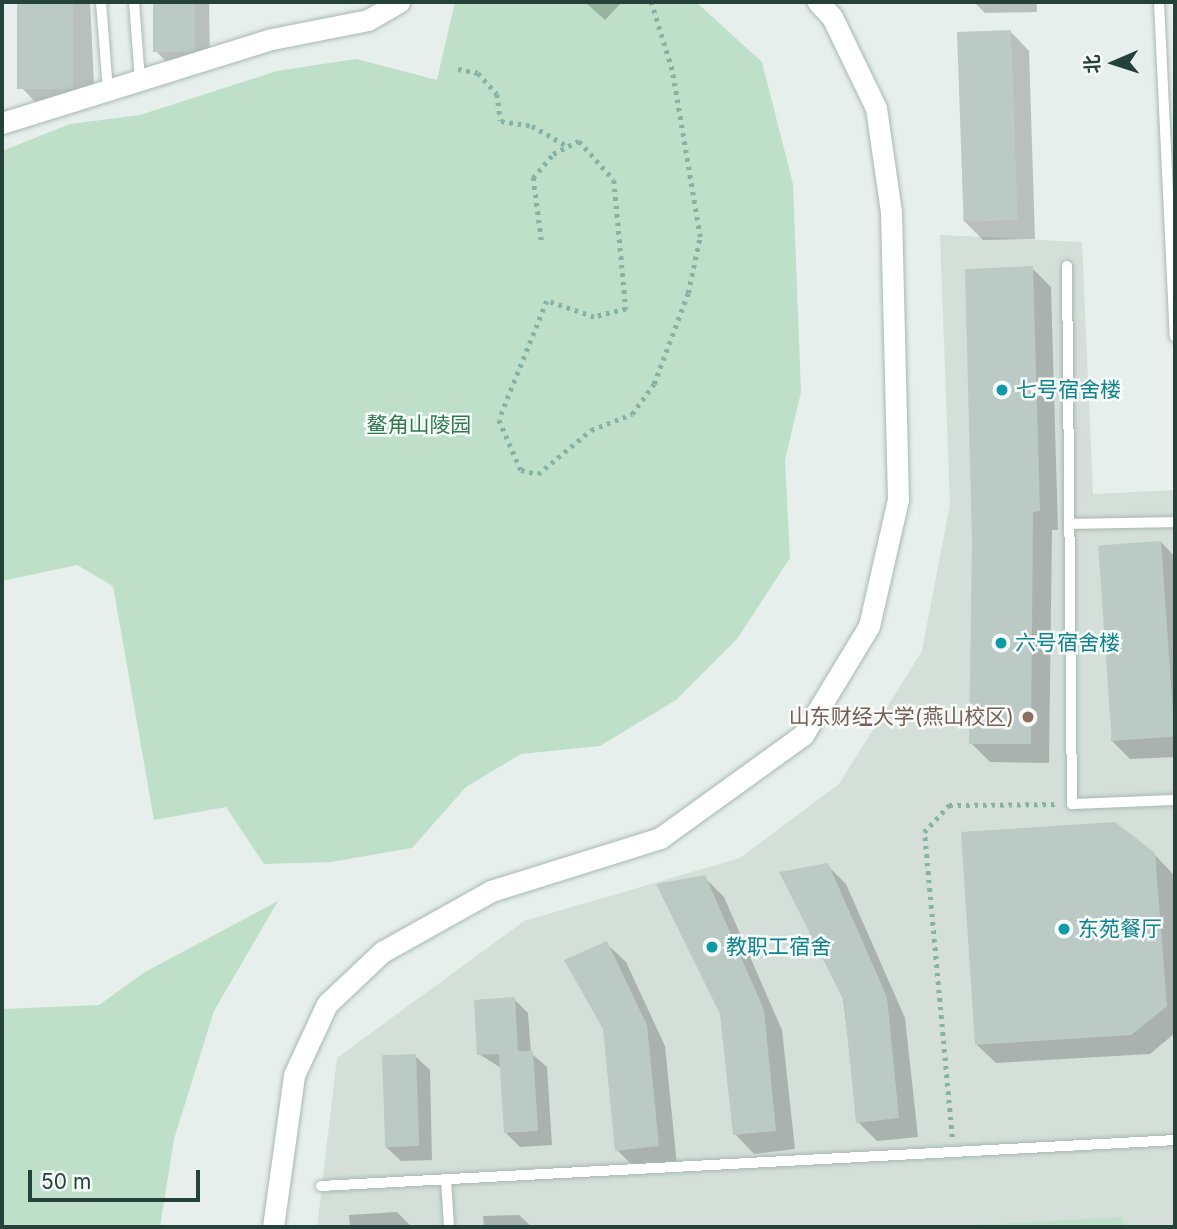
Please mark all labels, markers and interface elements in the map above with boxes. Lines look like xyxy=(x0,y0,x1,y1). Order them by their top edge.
north arrow xyxy=(1079,28,1149,98)
text: 北 xyxy=(1081,54,1105,74)
place label: 七号宿舍楼 xyxy=(1016,377,1121,403)
marker: 七号宿舍楼 xyxy=(994,382,1010,398)
park label: 鳌角山陵园 xyxy=(367,412,471,438)
place label: 六号宿舍楼 xyxy=(1015,630,1120,656)
marker: 六号宿舍楼 xyxy=(993,635,1009,651)
place label: 山东财经大学(燕山校区) xyxy=(789,704,1014,730)
marker: 山东财经大学(燕山校区) xyxy=(1020,709,1036,725)
place label: 东苑餐厅 xyxy=(1078,916,1162,942)
marker: 东苑餐厅 xyxy=(1056,921,1072,937)
place label: 教职工宿舍 xyxy=(726,934,831,960)
marker: 教职工宿舍 xyxy=(704,939,720,955)
scale bar xyxy=(32,1156,203,1200)
text: 50 m xyxy=(41,1169,91,1194)

